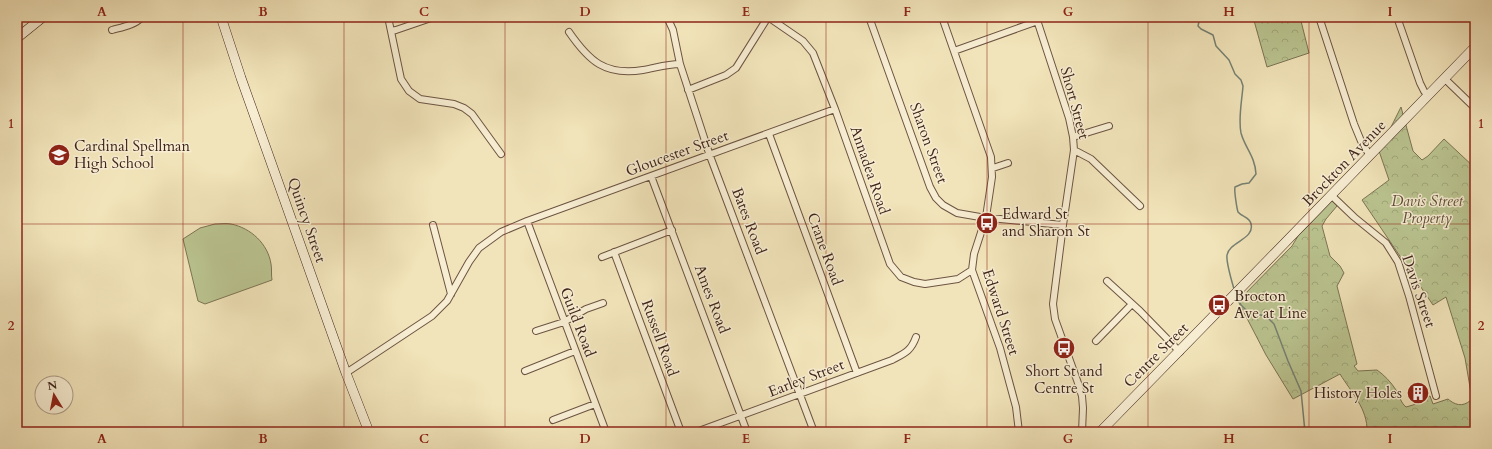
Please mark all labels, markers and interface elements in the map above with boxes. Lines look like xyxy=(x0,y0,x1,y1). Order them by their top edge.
text: A xyxy=(97,3,107,21)
text: B xyxy=(258,3,268,21)
text: C xyxy=(419,3,429,21)
text: D xyxy=(579,3,591,21)
text: E xyxy=(742,3,750,21)
text: F xyxy=(903,3,911,21)
text: G xyxy=(1063,3,1074,21)
text: H xyxy=(1223,3,1235,21)
text: I xyxy=(1387,3,1393,21)
street label: Short Street xyxy=(1056,65,1094,142)
street label: Sharon Street xyxy=(905,100,953,186)
text: 1 xyxy=(8,115,14,133)
street label: Brockton Avenue xyxy=(1298,115,1390,210)
text: 1 xyxy=(1478,115,1484,133)
street label: Annadea Road xyxy=(845,123,895,217)
street label: Gloucester Street xyxy=(623,125,731,181)
place label: Cardinal Spellman High School xyxy=(74,136,191,173)
school or university icon: Cardinal Spellman High School xyxy=(46,142,72,168)
street label: Quincy Street xyxy=(283,175,331,265)
street label: Bates Road xyxy=(727,185,771,257)
park label: Davis Street Property xyxy=(1391,191,1463,228)
place label: Edward St and Sharon St xyxy=(1002,204,1090,241)
street label: Crane Road xyxy=(803,210,847,288)
bus stop icon: Edward St and Sharon St xyxy=(974,210,1000,236)
street label: Davis Street xyxy=(1397,252,1441,330)
street label: Ames Road xyxy=(690,262,734,336)
street label: Edward Street xyxy=(978,266,1024,358)
street label: Guild Road xyxy=(556,284,600,360)
place label: Brocton Ave at Line xyxy=(1234,286,1307,323)
bus stop icon: Brocton Ave at Line xyxy=(1206,292,1232,318)
street label: Russell Road xyxy=(637,297,683,379)
text: 2 xyxy=(8,317,15,335)
text: 2 xyxy=(1478,317,1485,335)
street label: Centre Street xyxy=(1119,318,1193,392)
bus stop icon: Short St and Centre St xyxy=(1051,335,1077,361)
street label: Earley Street xyxy=(765,354,847,402)
place label: Short St and Centre St xyxy=(1025,361,1103,398)
north arrow xyxy=(34,375,74,415)
text: N xyxy=(46,377,59,394)
building icon: History Holes xyxy=(1405,380,1431,406)
place label: History Holes xyxy=(1314,383,1402,403)
text: A xyxy=(97,430,107,448)
text: B xyxy=(258,430,268,448)
text: C xyxy=(419,430,429,448)
text: D xyxy=(579,430,591,448)
text: E xyxy=(742,430,750,448)
text: F xyxy=(903,430,911,448)
text: G xyxy=(1063,430,1074,448)
text: H xyxy=(1223,430,1235,448)
text: I xyxy=(1387,430,1393,448)

